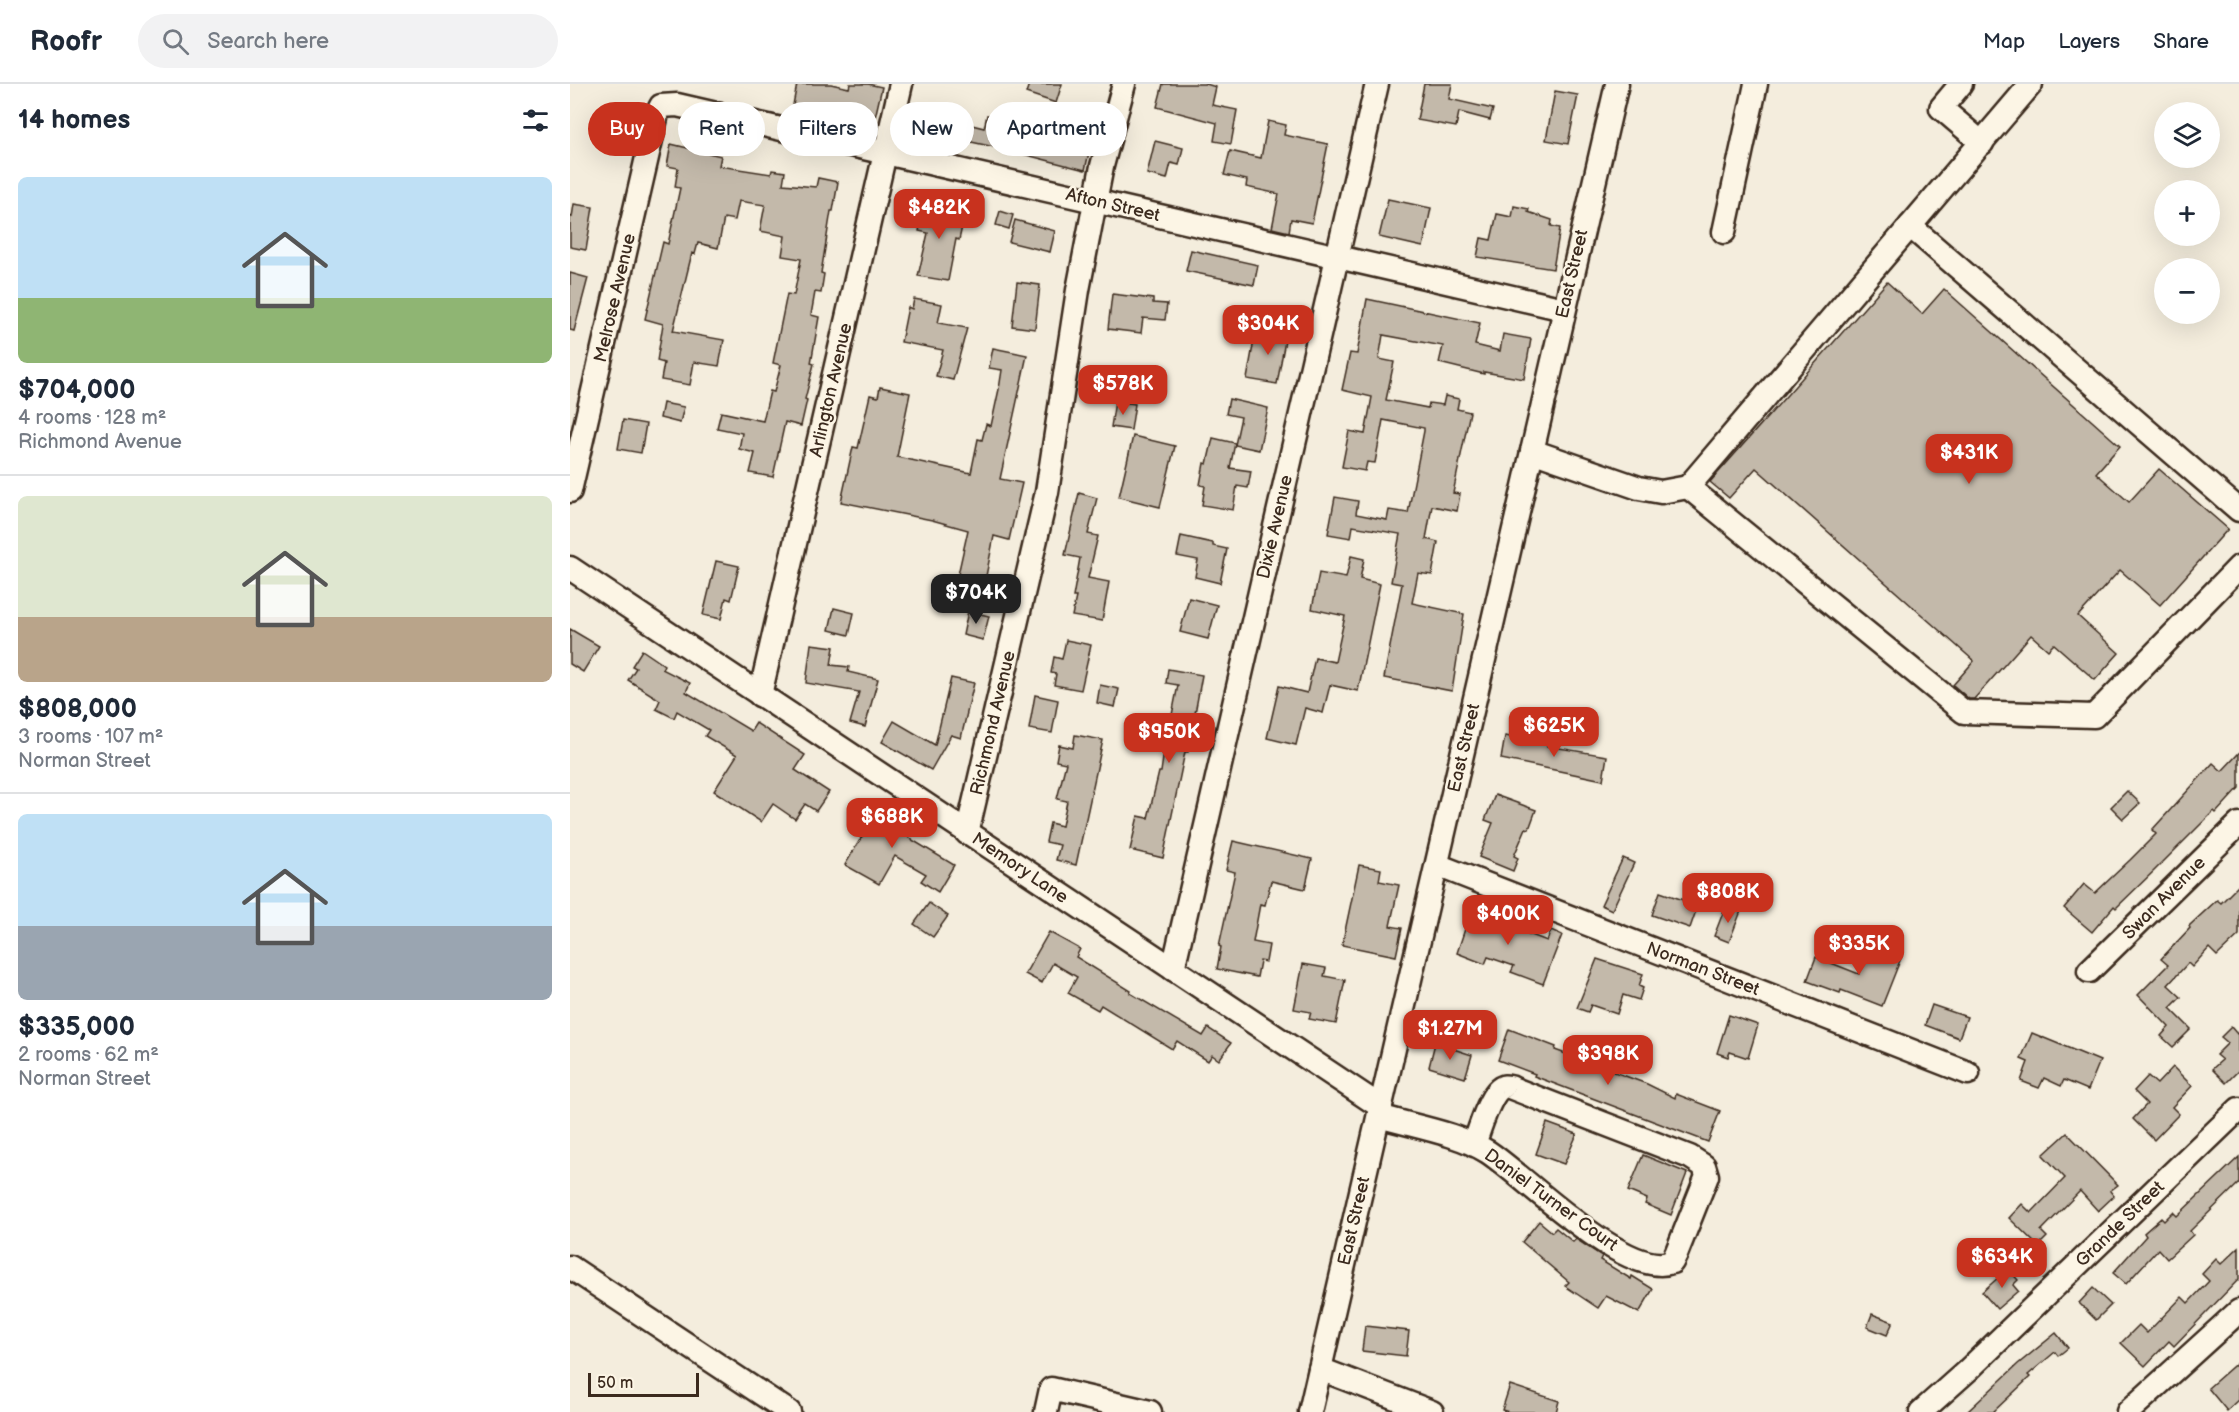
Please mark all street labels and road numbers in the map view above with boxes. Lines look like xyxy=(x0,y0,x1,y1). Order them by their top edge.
street label: Afton Street xyxy=(1064,184,1163,226)
street label: East Street xyxy=(1552,227,1593,320)
street label: Melrose Avenue xyxy=(590,231,640,364)
street label: Arlington Avenue xyxy=(805,321,857,459)
street label: Dixie Avenue xyxy=(1253,473,1297,581)
street label: Richmond Avenue xyxy=(966,649,1020,797)
street label: East Street xyxy=(1444,701,1485,794)
street label: Memory Lane xyxy=(968,828,1072,908)
street label: Swan Avenue xyxy=(2118,852,2210,944)
street label: Norman Street xyxy=(1643,938,1763,1000)
street label: Daniel Turner Court xyxy=(1480,1145,1622,1256)
street label: East Street xyxy=(1334,1174,1375,1267)
street label: Grande Street xyxy=(2071,1176,2169,1271)

